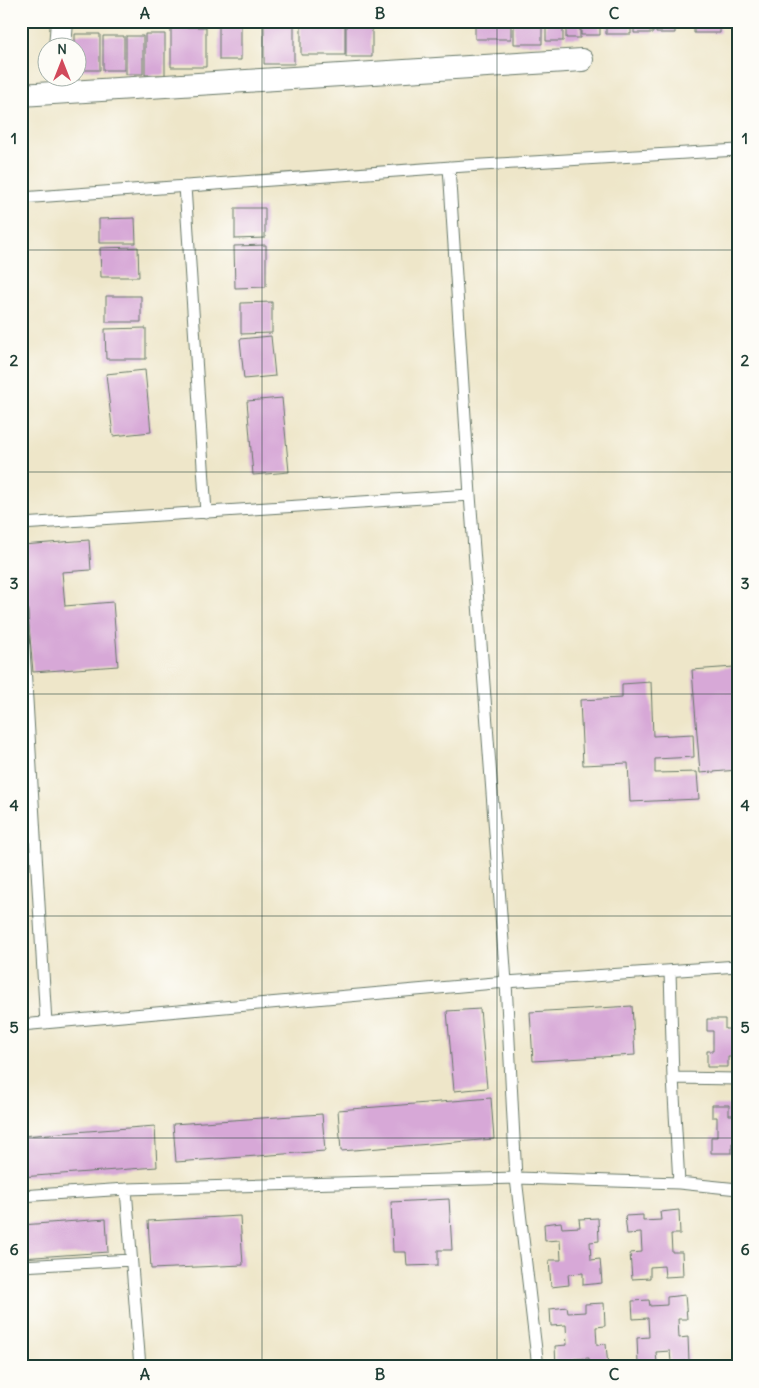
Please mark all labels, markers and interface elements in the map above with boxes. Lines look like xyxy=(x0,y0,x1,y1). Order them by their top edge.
text: A xyxy=(140,3,150,23)
text: B xyxy=(375,3,386,23)
text: C xyxy=(609,3,620,23)
north arrow xyxy=(38,38,88,88)
text: N xyxy=(57,40,67,58)
text: 1 xyxy=(11,128,17,148)
text: 1 xyxy=(742,128,748,148)
text: 2 xyxy=(10,350,19,370)
text: 2 xyxy=(741,350,750,370)
text: 3 xyxy=(9,573,19,593)
text: 3 xyxy=(740,573,750,593)
text: 4 xyxy=(9,795,19,815)
text: 4 xyxy=(740,795,750,815)
text: 5 xyxy=(9,1017,19,1037)
text: 5 xyxy=(740,1017,750,1037)
text: 6 xyxy=(9,1239,19,1259)
text: 6 xyxy=(740,1239,750,1259)
text: A xyxy=(140,1364,150,1384)
text: B xyxy=(375,1364,386,1384)
text: C xyxy=(609,1364,620,1384)

